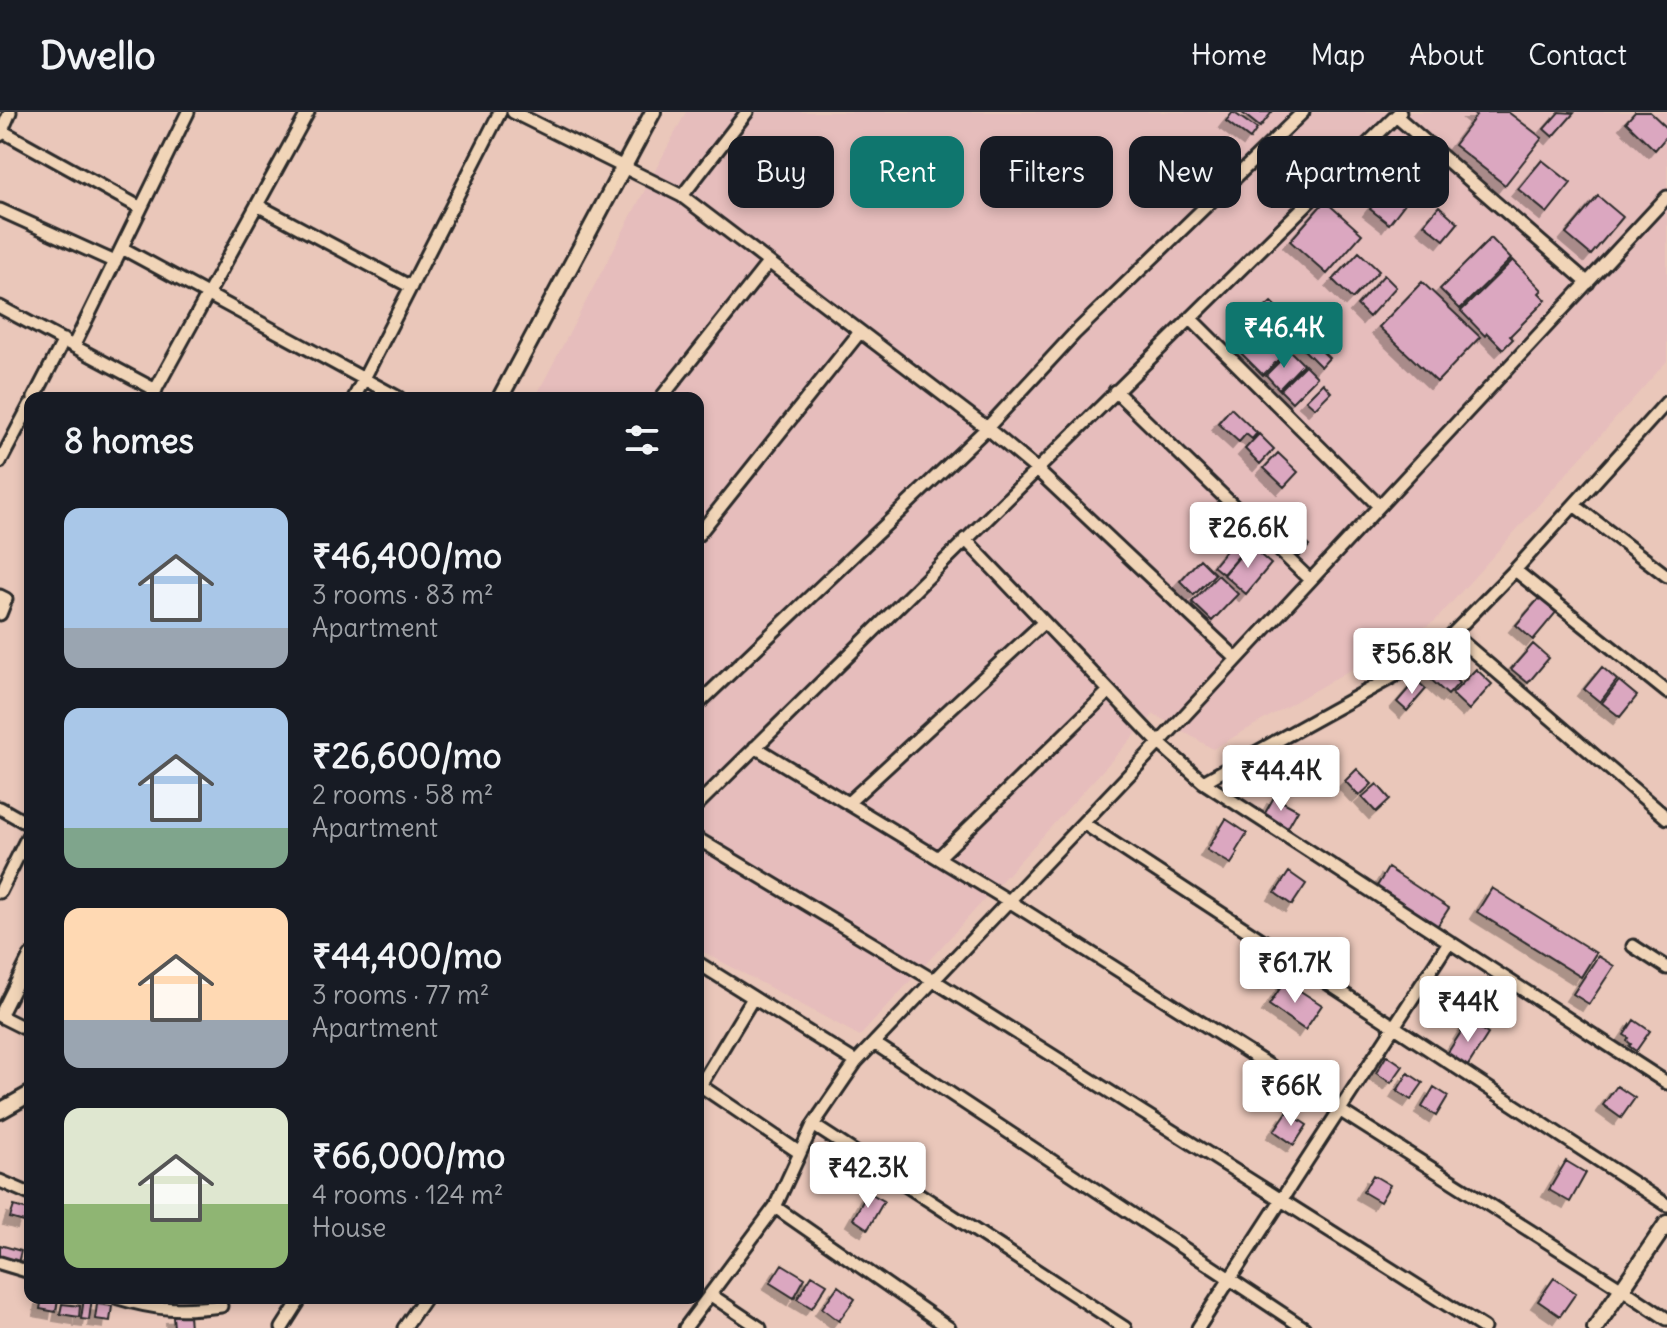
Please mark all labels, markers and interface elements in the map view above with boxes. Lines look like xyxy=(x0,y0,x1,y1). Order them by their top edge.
text: Dwello xyxy=(40,32,156,79)
text: Home xyxy=(1191,37,1267,73)
text: Map xyxy=(1311,37,1365,73)
text: About xyxy=(1409,37,1484,73)
text: Contact xyxy=(1528,37,1627,73)
chip: Buy xyxy=(728,136,834,208)
chip: Rent xyxy=(850,136,964,208)
chip: Filters xyxy=(980,136,1113,208)
chip: New xyxy=(1129,136,1241,208)
chip: Apartment xyxy=(1257,136,1449,208)
pin: ₹46.4K xyxy=(1219,302,1349,370)
text: ₹46.4K xyxy=(1244,311,1324,344)
icon: filters xyxy=(620,418,664,462)
text: 8 homes xyxy=(64,419,194,462)
pin: ₹26.6K xyxy=(1183,502,1313,570)
text: ₹26.6K xyxy=(1208,511,1288,544)
text: ₹46,400/mo xyxy=(312,534,502,577)
icon: home xyxy=(128,540,224,636)
text: 3 rooms · 83 m² xyxy=(312,578,494,611)
text: Apartment xyxy=(312,611,438,644)
pin: ₹56.8K xyxy=(1347,628,1477,696)
text: ₹56.8K xyxy=(1371,637,1453,670)
text: ₹26,600/mo xyxy=(312,734,502,777)
icon: home xyxy=(128,740,224,836)
pin: ₹44.4K xyxy=(1216,745,1346,813)
text: ₹44.4K xyxy=(1241,754,1321,787)
text: 2 rooms · 58 m² xyxy=(312,778,493,811)
text: Apartment xyxy=(312,811,438,844)
text: ₹44,400/mo xyxy=(312,934,502,977)
pin: ₹61.7K xyxy=(1230,937,1360,1005)
icon: home xyxy=(128,940,224,1036)
text: ₹61.7K xyxy=(1258,946,1332,979)
pin: ₹44K xyxy=(1421,976,1515,1044)
text: 3 rooms · 77 m² xyxy=(312,978,490,1011)
text: ₹44K xyxy=(1438,985,1499,1018)
text: Apartment xyxy=(312,1011,438,1044)
pin: ₹66K xyxy=(1244,1060,1338,1128)
text: ₹66K xyxy=(1261,1069,1321,1102)
text: ₹66,000/mo xyxy=(312,1134,505,1177)
icon: home xyxy=(128,1140,224,1236)
pin: ₹42.3K xyxy=(803,1142,933,1210)
text: ₹42.3K xyxy=(828,1151,908,1184)
text: 4 rooms · 124 m² xyxy=(312,1178,504,1211)
text: House xyxy=(312,1211,386,1244)

